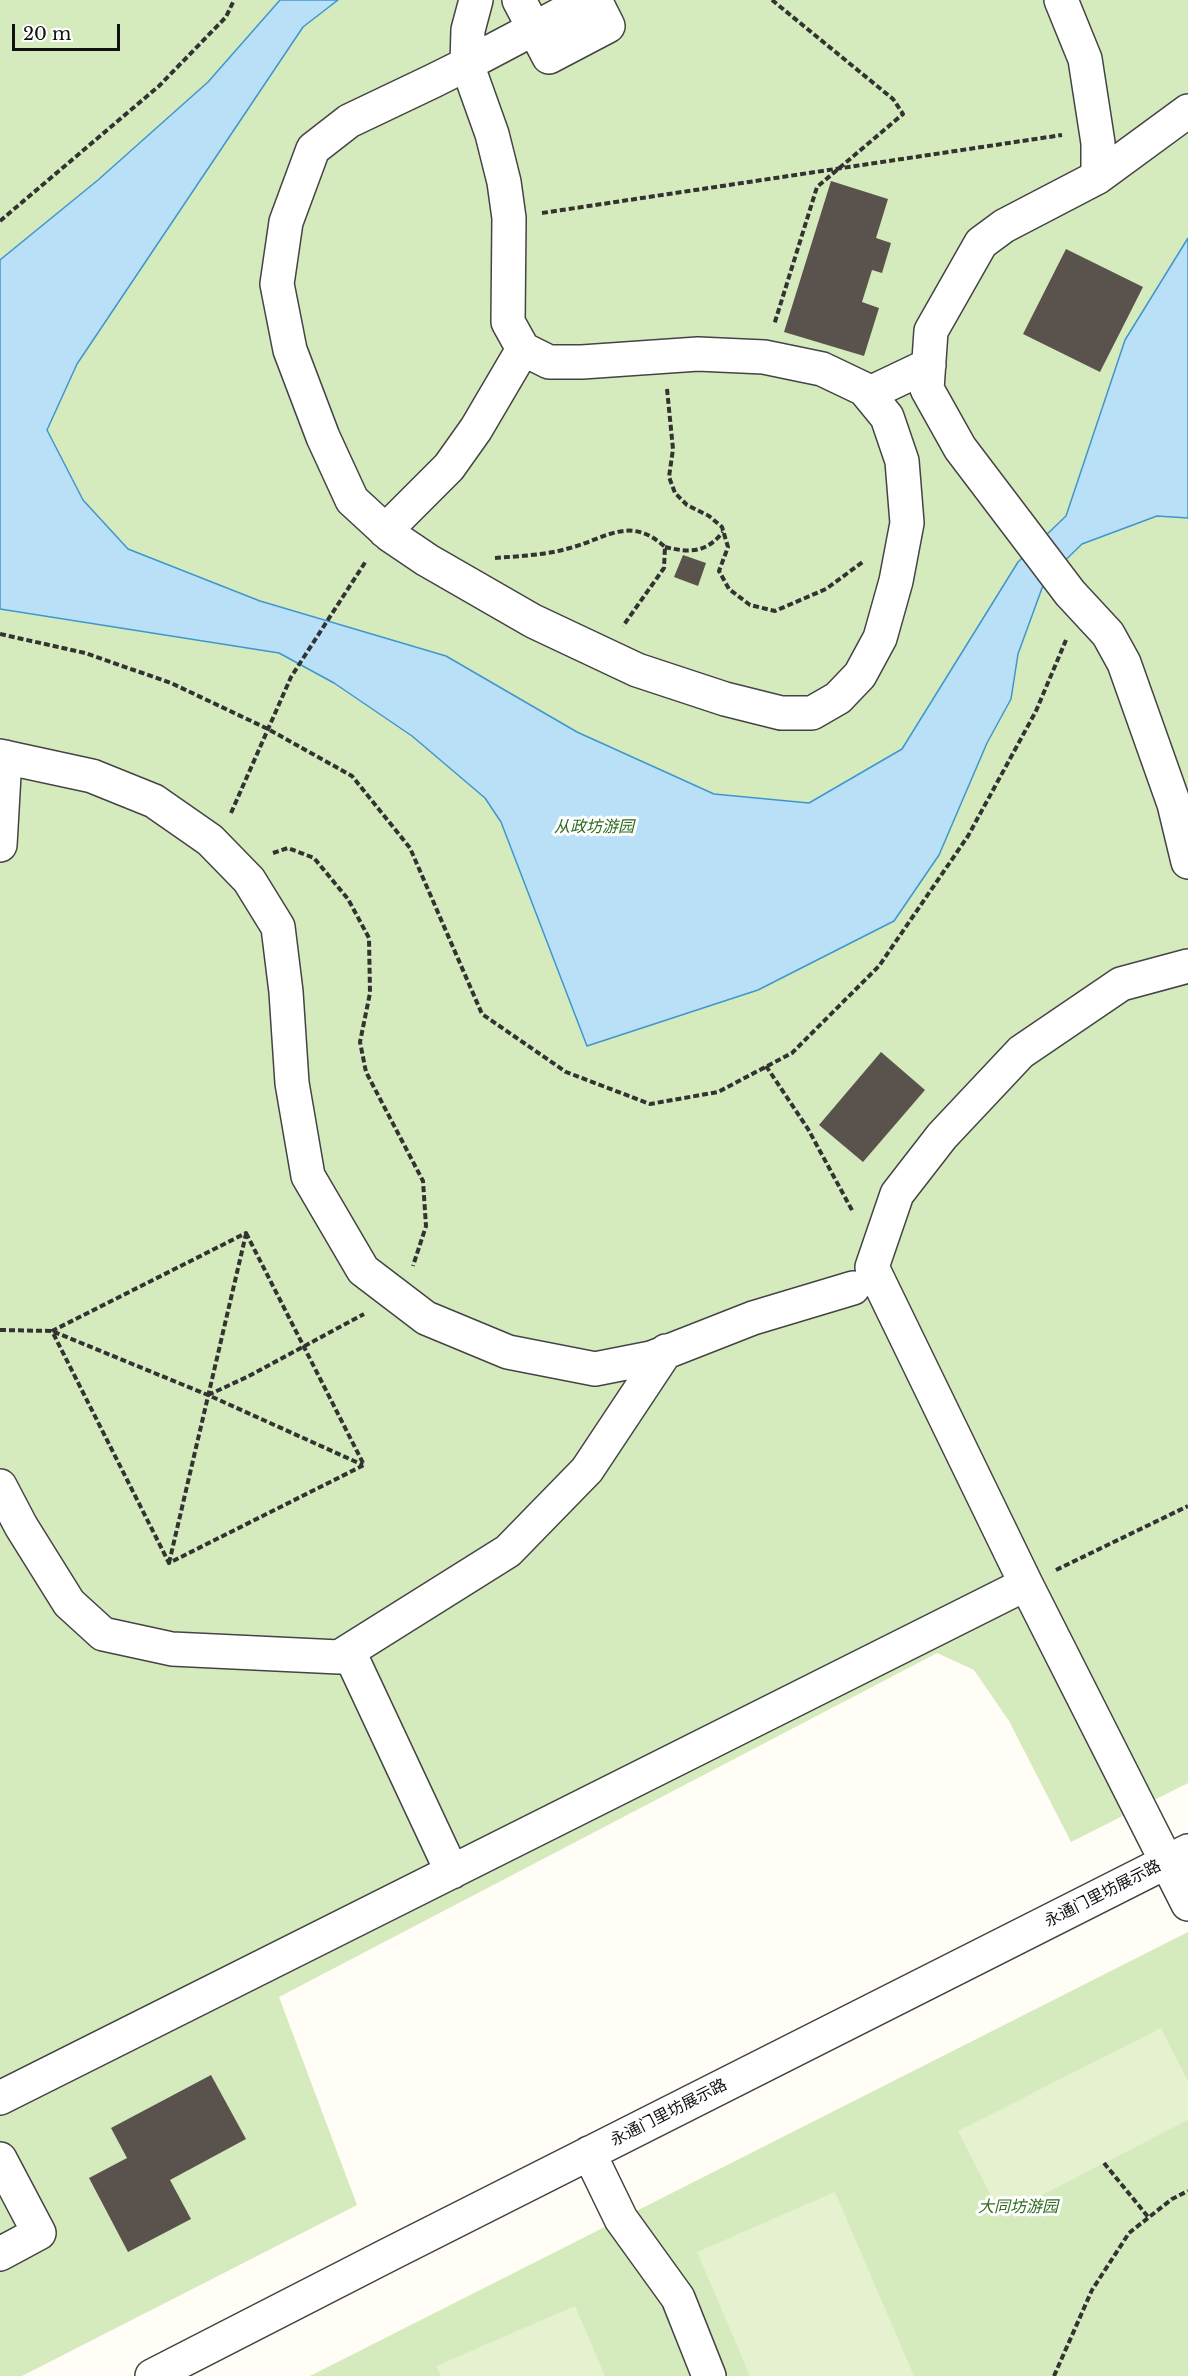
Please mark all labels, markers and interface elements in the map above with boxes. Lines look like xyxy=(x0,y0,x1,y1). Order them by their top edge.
scale bar xyxy=(15,12,123,50)
text: 20 m xyxy=(23,23,71,45)
park label: 从政坊游园 xyxy=(554,817,634,837)
street label: 永通门里坊展示路 xyxy=(1042,1856,1164,1932)
street label: 永通门里坊展示路 xyxy=(608,2075,730,2151)
park label: 大同坊游园 xyxy=(978,2197,1058,2217)

